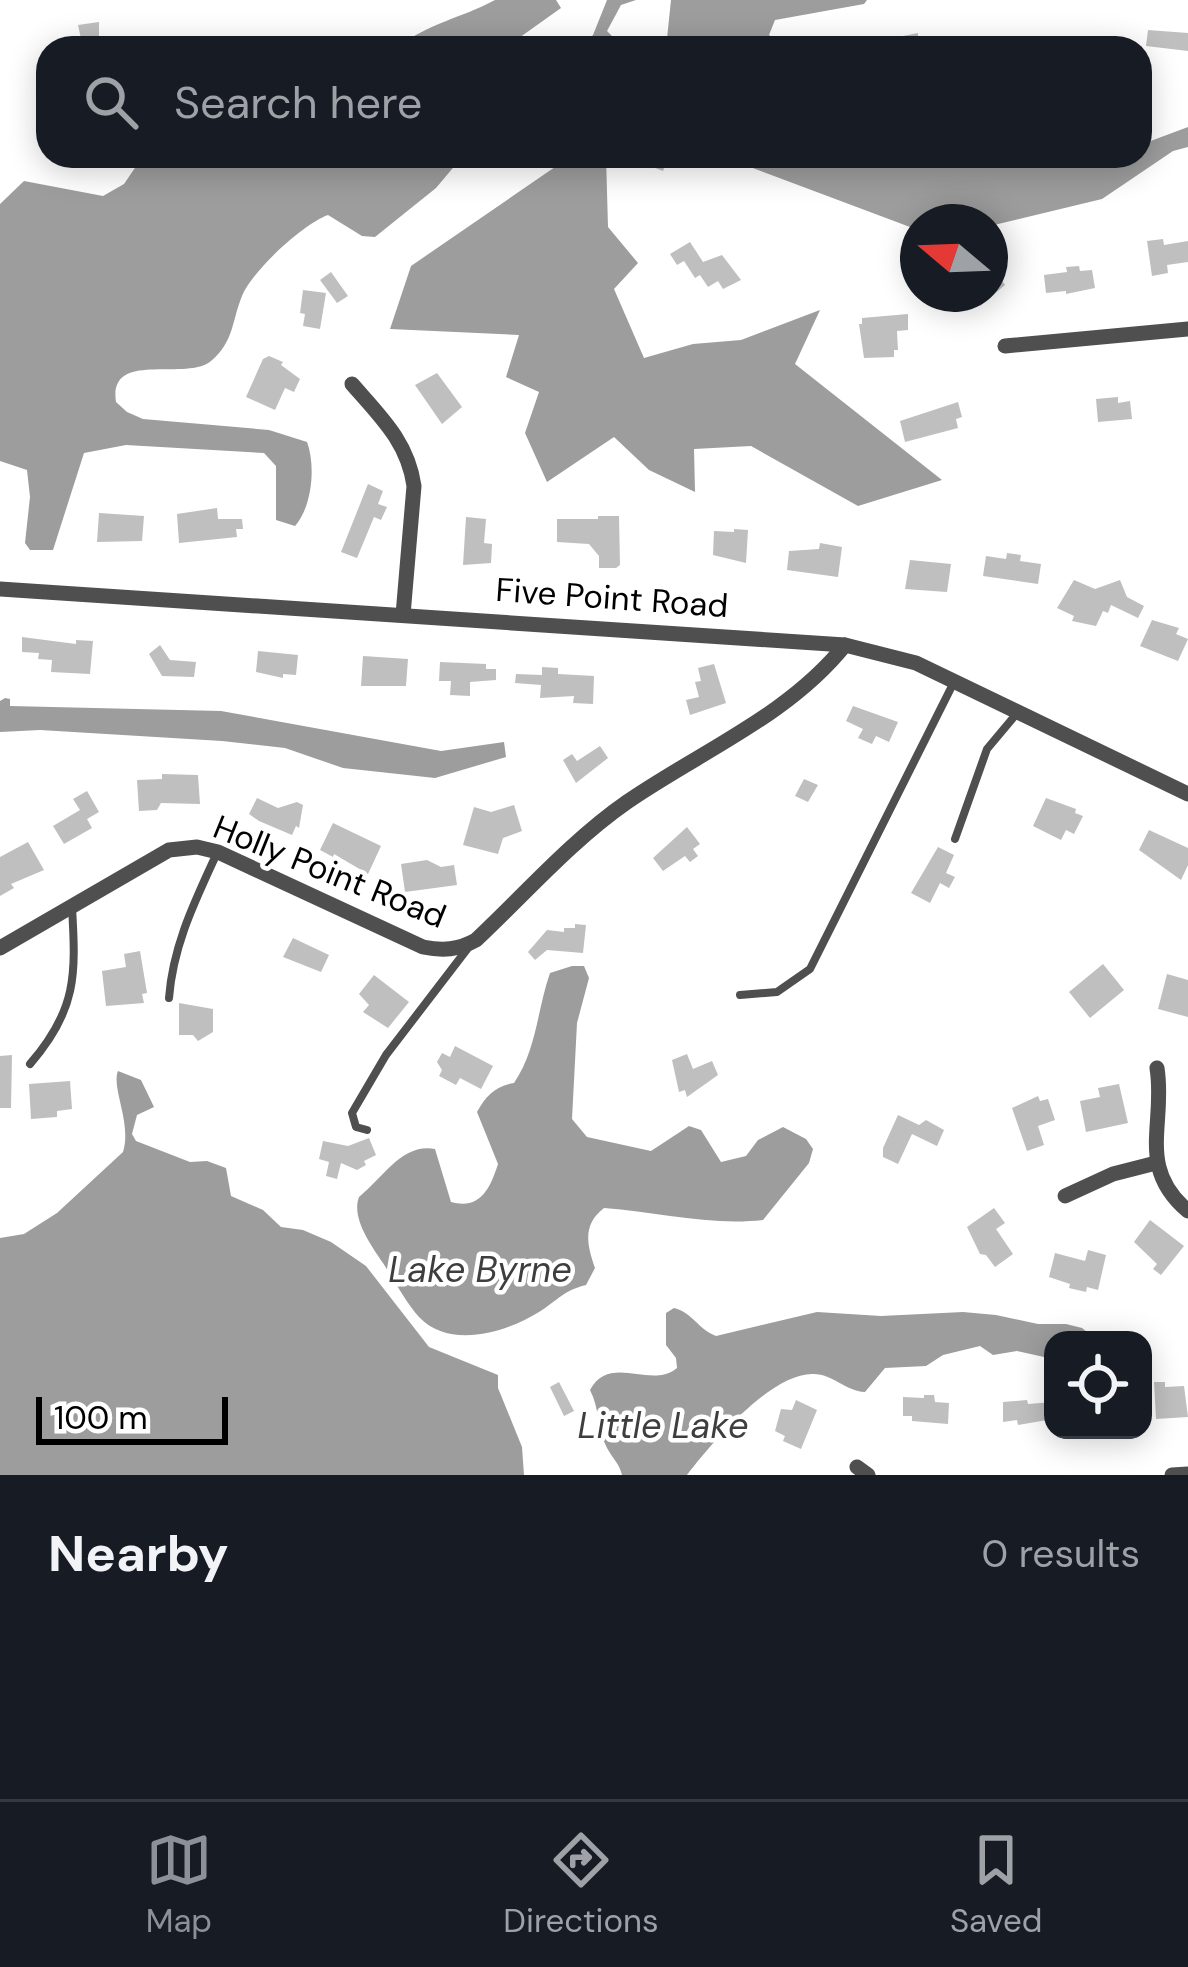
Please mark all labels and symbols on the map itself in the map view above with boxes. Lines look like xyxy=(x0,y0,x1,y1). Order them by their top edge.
north arrow xyxy=(900,204,1008,312)
street label: Five Point Road xyxy=(494,568,730,627)
street label: Holly Point Road xyxy=(207,805,452,938)
water label: Lake Byrne xyxy=(388,1246,572,1293)
scale bar xyxy=(36,1391,228,1444)
water label: Little Lake xyxy=(577,1402,749,1449)

